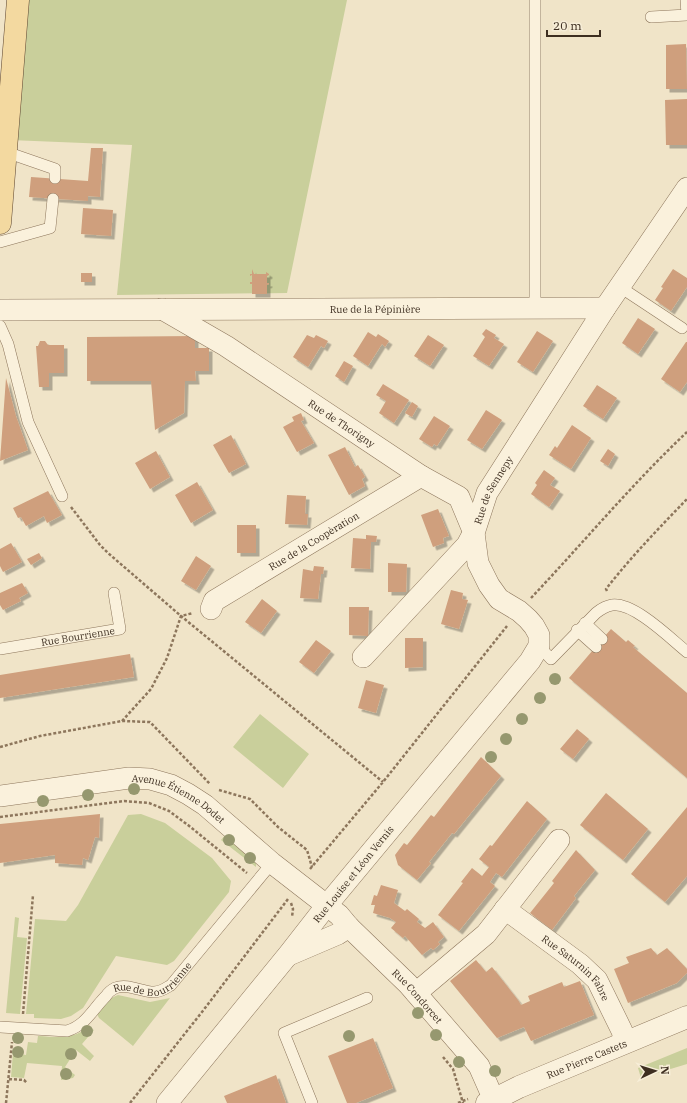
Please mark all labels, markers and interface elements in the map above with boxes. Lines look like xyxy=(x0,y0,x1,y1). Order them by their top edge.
scale bar xyxy=(547,12,600,38)
text: 20 m xyxy=(553,18,582,33)
street label: Rue de la Pépinière xyxy=(330,303,420,316)
street label: Rue de Thorigny xyxy=(306,397,378,451)
street label: Rue de Sennepy xyxy=(471,453,516,526)
street label: Rue de la Coopèration xyxy=(266,509,362,573)
street label: Rue Bourrienne xyxy=(40,624,116,649)
street label: Avenue Étienne Dodet xyxy=(131,772,228,827)
street label: Rue Louise et Léon Vernis xyxy=(310,823,397,925)
street label: Rue Saturnin Fabre xyxy=(539,932,612,1003)
street label: Rue de Bourrienne xyxy=(112,959,195,999)
street label: Rue Condorcet xyxy=(389,966,445,1027)
street label: Rue Pierre Castets xyxy=(545,1037,629,1082)
north arrow xyxy=(635,1051,675,1091)
text: N xyxy=(658,1065,672,1075)

